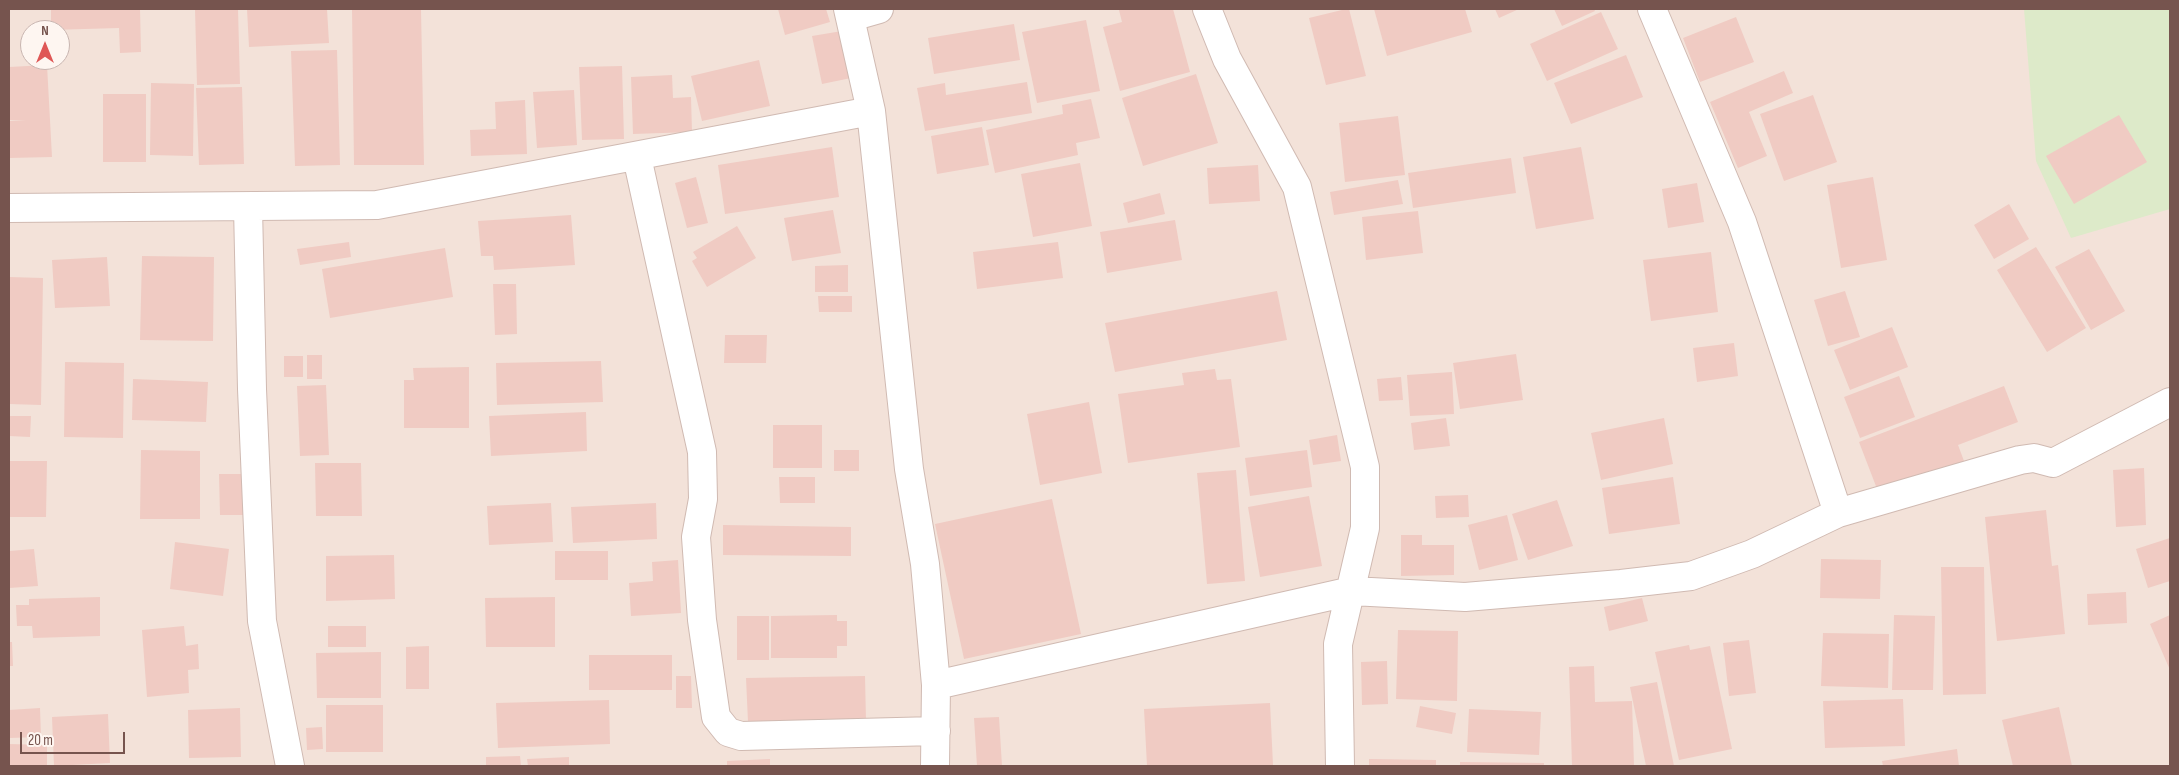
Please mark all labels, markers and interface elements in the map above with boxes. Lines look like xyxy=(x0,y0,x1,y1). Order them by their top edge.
north arrow xyxy=(20,20,70,70)
text: N xyxy=(41,22,49,39)
scale bar xyxy=(22,722,128,754)
text: 20 m xyxy=(28,731,53,750)

